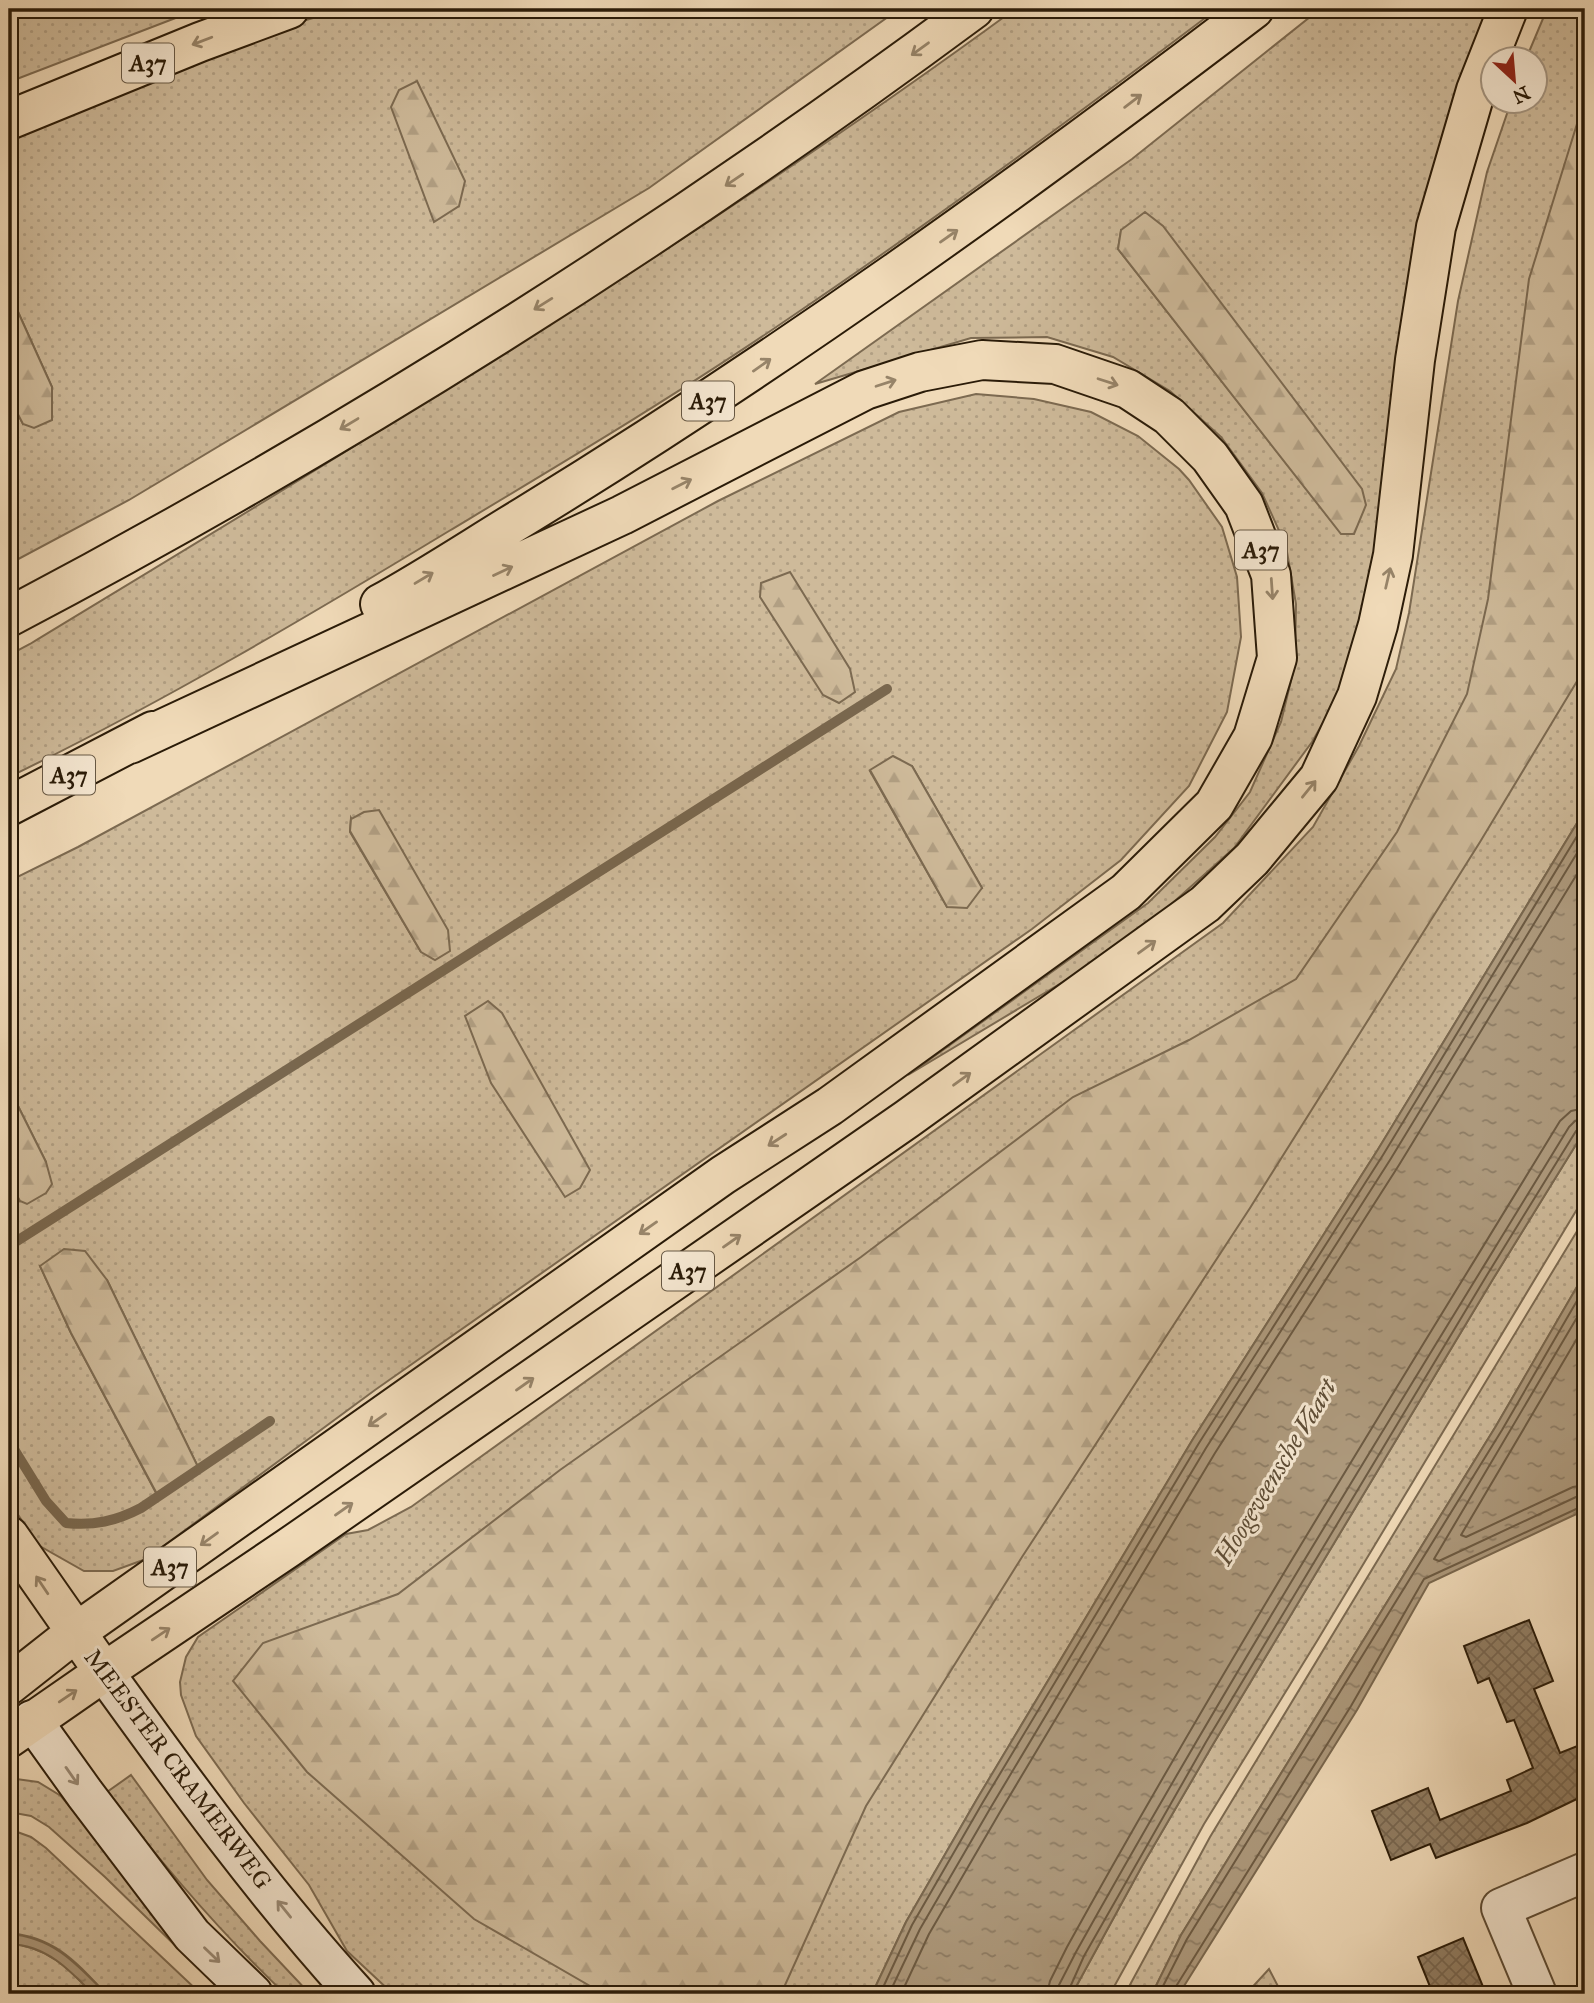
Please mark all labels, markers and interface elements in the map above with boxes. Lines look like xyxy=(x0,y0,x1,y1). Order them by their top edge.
one-way arrow xyxy=(192,36,214,49)
one-way arrow xyxy=(911,42,929,57)
road number: A37 xyxy=(122,44,174,82)
north arrow xyxy=(1478,46,1548,116)
text: N xyxy=(1509,81,1534,109)
one-way arrow xyxy=(1123,94,1141,109)
one-way arrow xyxy=(724,174,744,188)
one-way arrow xyxy=(939,229,958,243)
one-way arrow xyxy=(534,297,553,312)
one-way arrow xyxy=(752,358,771,372)
one-way arrow xyxy=(875,376,897,389)
one-way arrow xyxy=(1096,377,1118,389)
road number: A37 xyxy=(682,382,734,420)
one-way arrow xyxy=(340,417,360,431)
one-way arrow xyxy=(672,477,692,491)
road number: A37 xyxy=(1235,530,1287,570)
one-way arrow xyxy=(492,563,513,577)
one-way arrow xyxy=(1382,567,1395,590)
one-way arrow xyxy=(414,570,434,584)
one-way arrow xyxy=(1266,577,1279,600)
road number: A37 xyxy=(43,755,95,794)
one-way arrow xyxy=(1302,781,1317,799)
one-way arrow xyxy=(1137,940,1156,954)
one-way arrow xyxy=(952,1072,971,1087)
one-way arrow xyxy=(768,1133,787,1147)
one-way arrow xyxy=(639,1221,658,1236)
one-way arrow xyxy=(722,1234,741,1248)
road number: A37 xyxy=(662,1252,714,1290)
water label: Hoogeveensche Vaart xyxy=(1206,1372,1344,1572)
one-way arrow xyxy=(515,1377,534,1391)
one-way arrow xyxy=(368,1413,387,1427)
one-way arrow xyxy=(334,1502,353,1516)
one-way arrow xyxy=(200,1532,219,1546)
road number: A37 xyxy=(144,1548,196,1586)
one-way arrow xyxy=(35,1575,49,1595)
one-way arrow xyxy=(151,1627,170,1641)
street label: MEESTER CRAMERWEG xyxy=(78,1643,278,1895)
one-way arrow xyxy=(58,1689,78,1703)
one-way arrow xyxy=(65,1766,79,1785)
one-way arrow xyxy=(277,1901,292,1919)
one-way arrow xyxy=(203,1946,220,1963)

